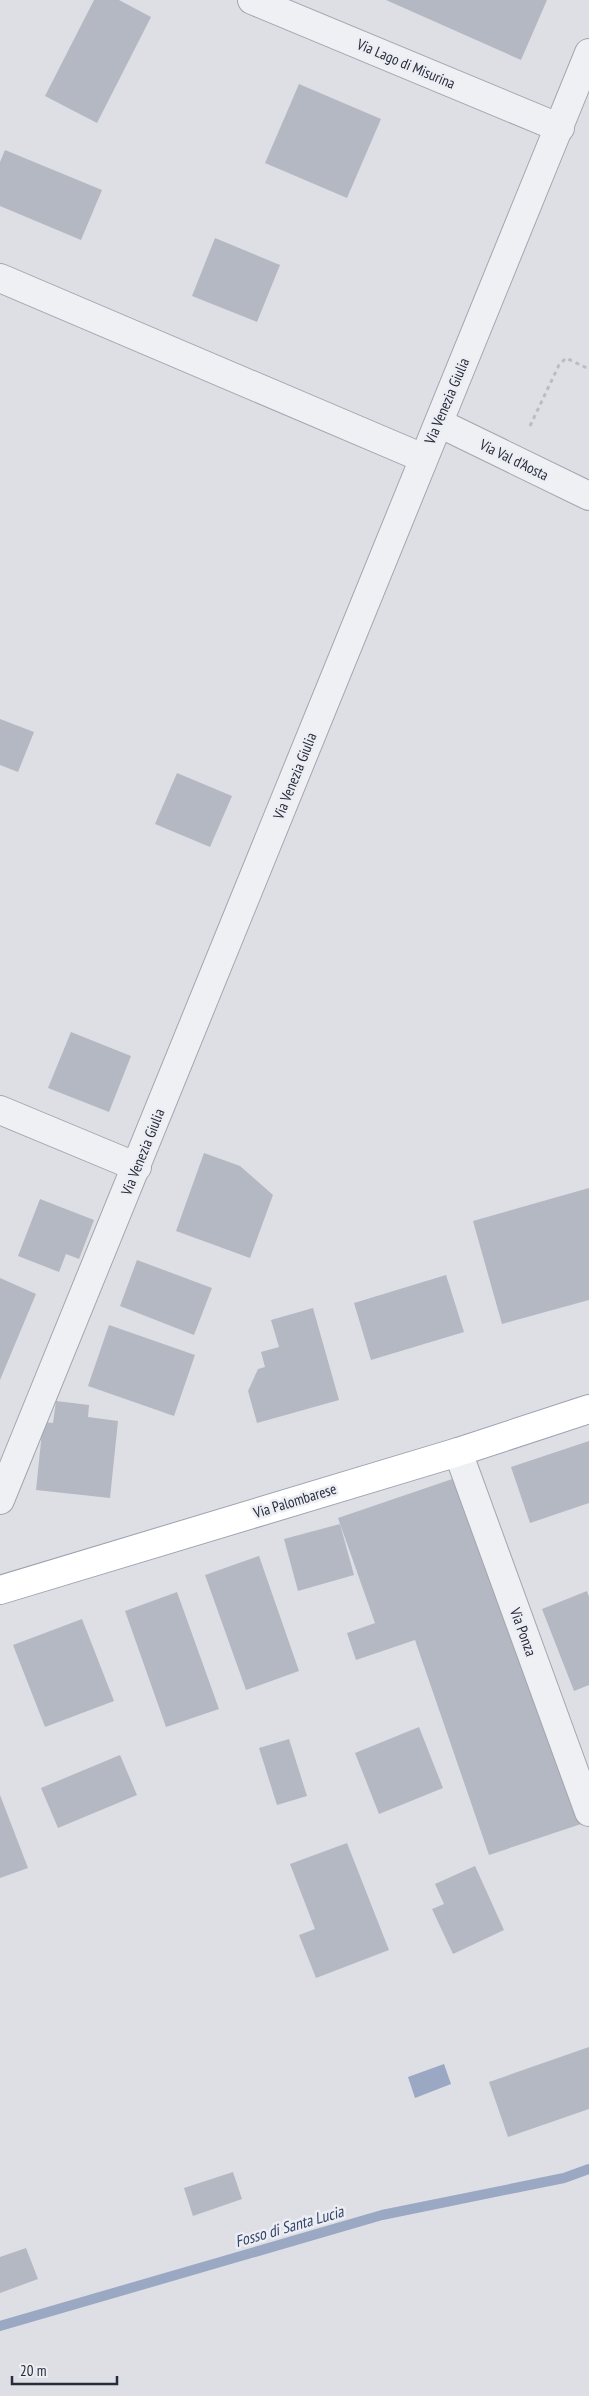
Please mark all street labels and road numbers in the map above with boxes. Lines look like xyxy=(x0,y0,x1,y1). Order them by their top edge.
street label: Via Lago di Misurina xyxy=(353,34,458,93)
street label: Via Venezia Giulia xyxy=(419,355,473,448)
street label: Via Val d'Aosta xyxy=(476,434,552,484)
street label: Via Venezia Giulia xyxy=(268,730,321,823)
street label: Via Venezia Giulia xyxy=(116,1106,169,1199)
street label: Via Palombarese xyxy=(250,1479,339,1522)
street label: Via Ponza xyxy=(506,1604,541,1659)

